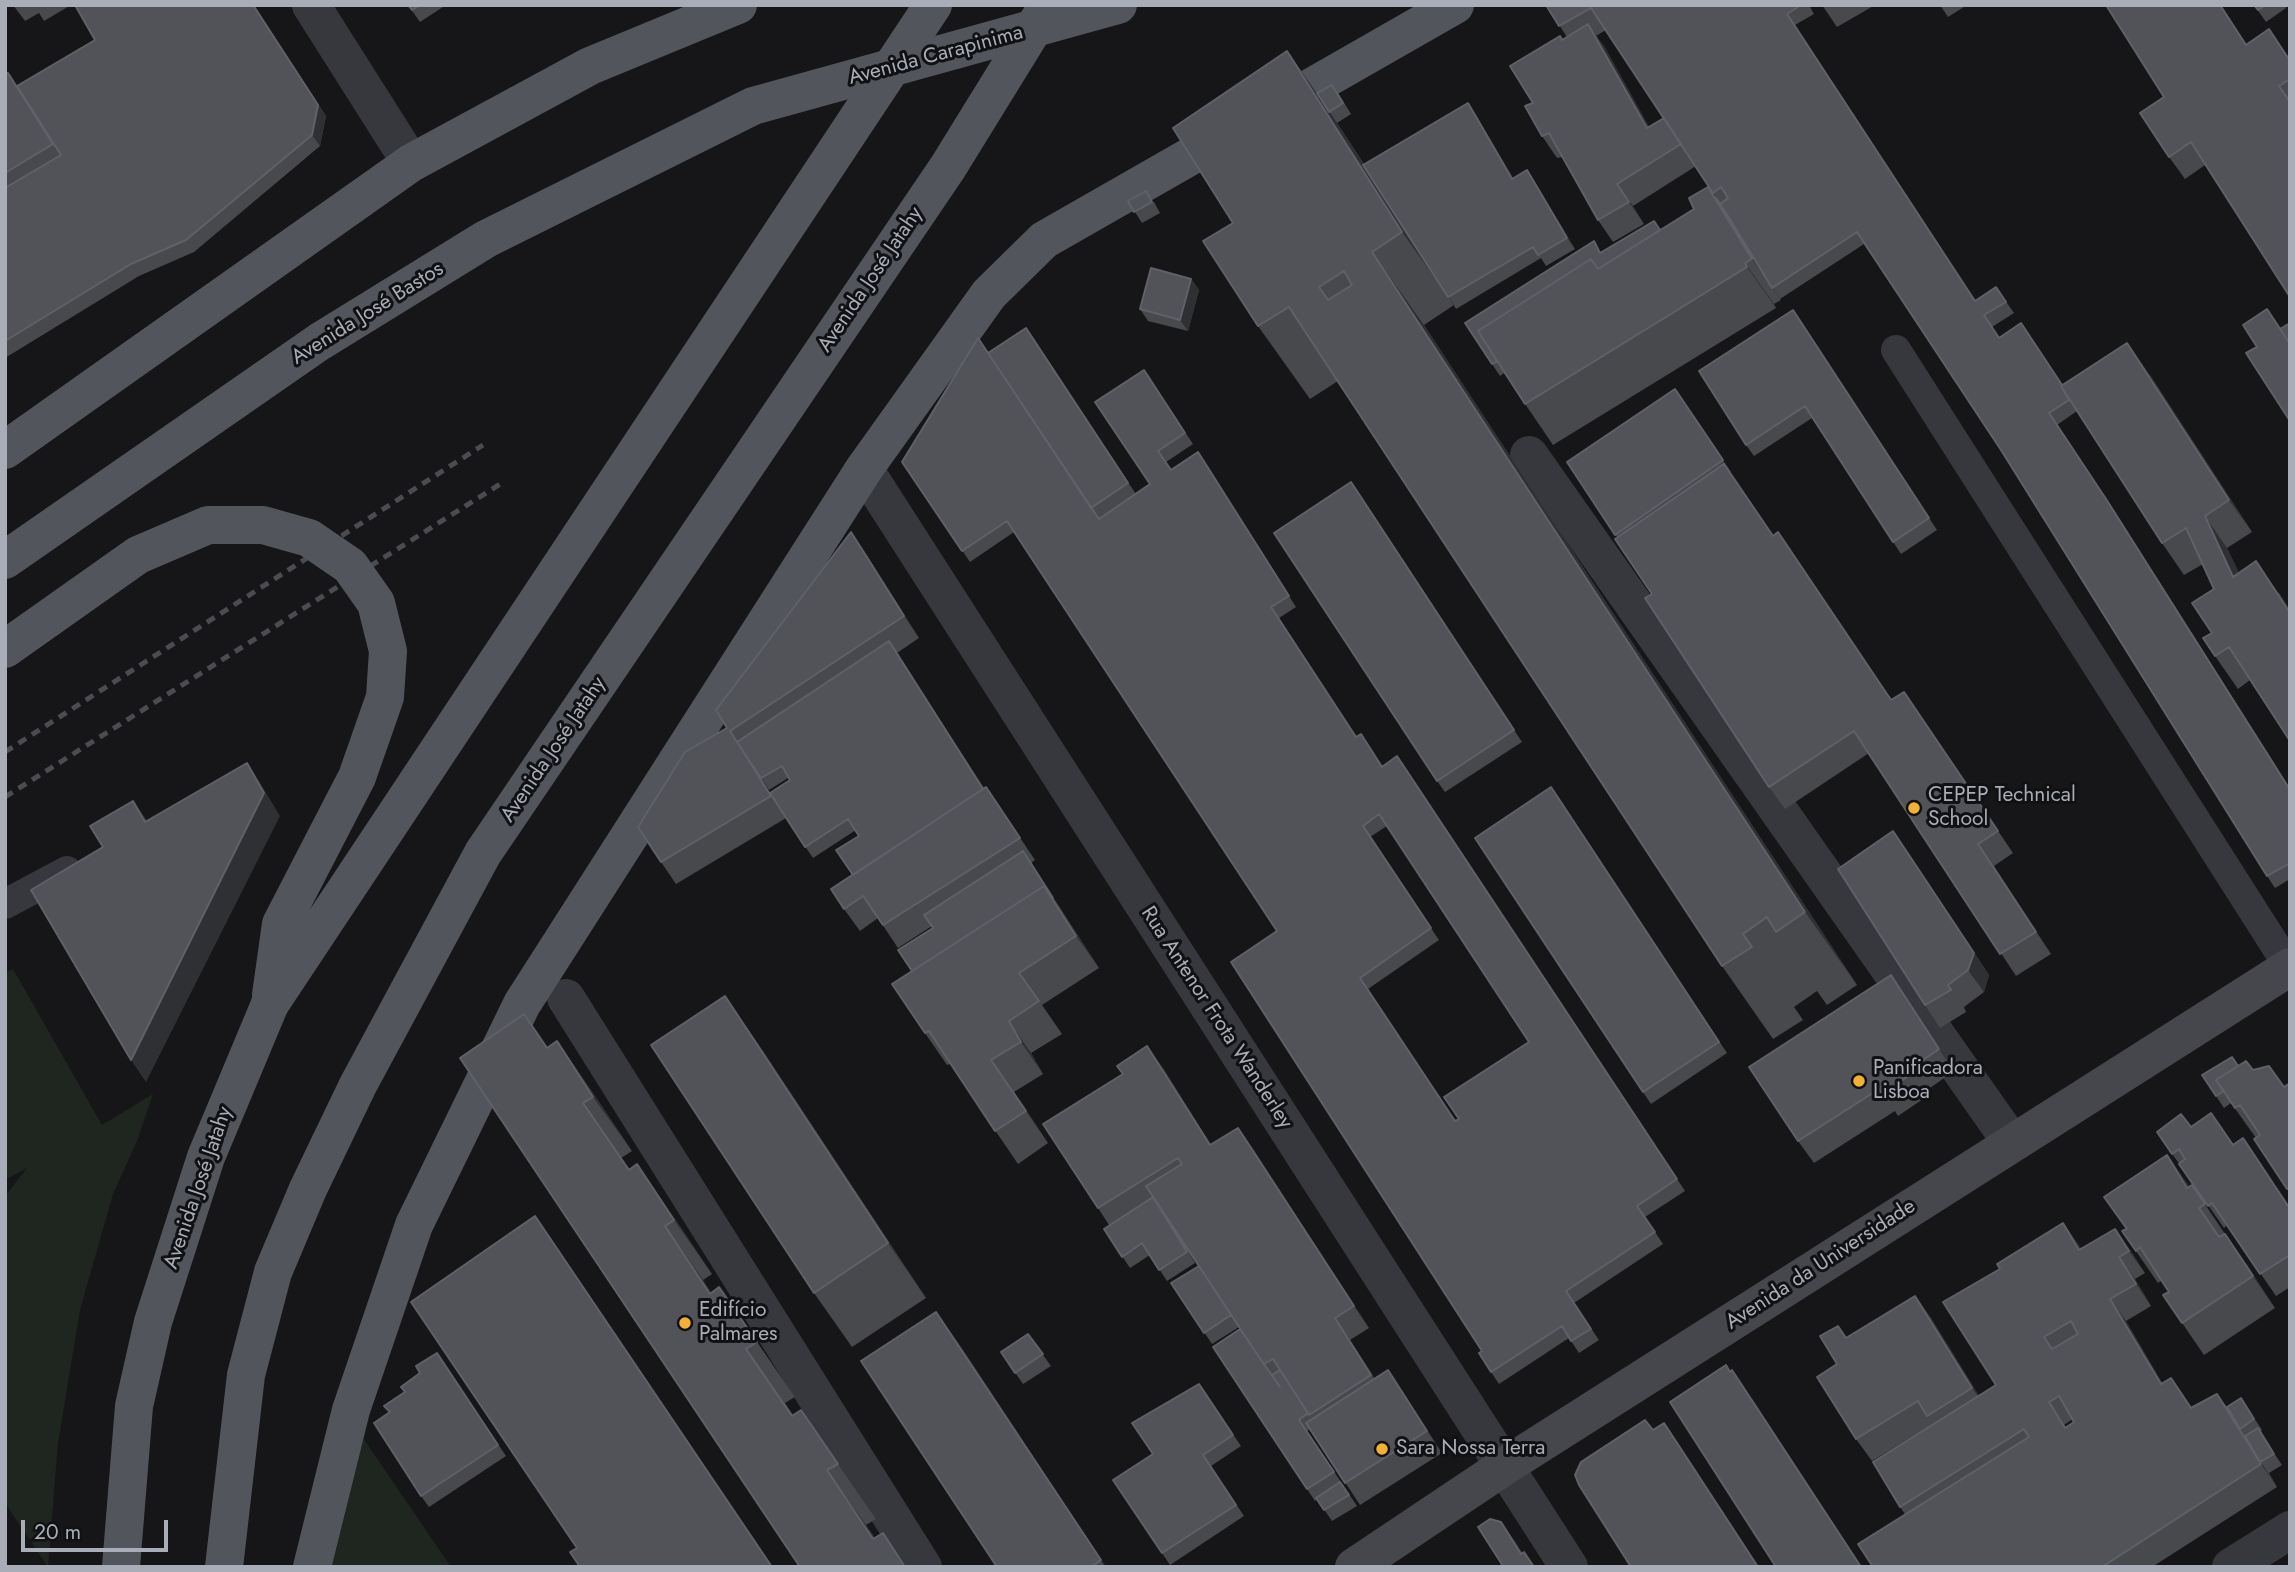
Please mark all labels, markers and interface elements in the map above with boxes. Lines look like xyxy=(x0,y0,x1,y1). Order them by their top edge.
street label: Avenida Carapinima xyxy=(846,21,1026,91)
street label: Avenida José Jatahy xyxy=(813,203,929,357)
street label: Avenida José Bastos xyxy=(287,257,449,371)
street label: Avenida José Jatahy xyxy=(496,673,612,827)
place label: CEPEP Technical School xyxy=(1928,783,2076,833)
marker: CEPEP Technical School xyxy=(1906,800,1922,816)
street label: Rua Antenor Frota Wanderley xyxy=(1135,902,1297,1134)
place label: Panificadora Lisboa xyxy=(1873,1056,1983,1106)
marker: Panificadora Lisboa xyxy=(1851,1073,1867,1089)
street label: Avenida José Jatahy xyxy=(159,1104,239,1272)
street label: Avenida da Universidade xyxy=(1721,1194,1921,1336)
place label: Edifício Palmares xyxy=(699,1298,777,1348)
marker: Edifício Palmares xyxy=(677,1315,693,1331)
place label: Sara Nossa Terra xyxy=(1396,1436,1545,1462)
marker: Sara Nossa Terra xyxy=(1374,1441,1390,1457)
scale bar xyxy=(24,1506,172,1550)
text: 20 m xyxy=(34,1517,81,1547)

